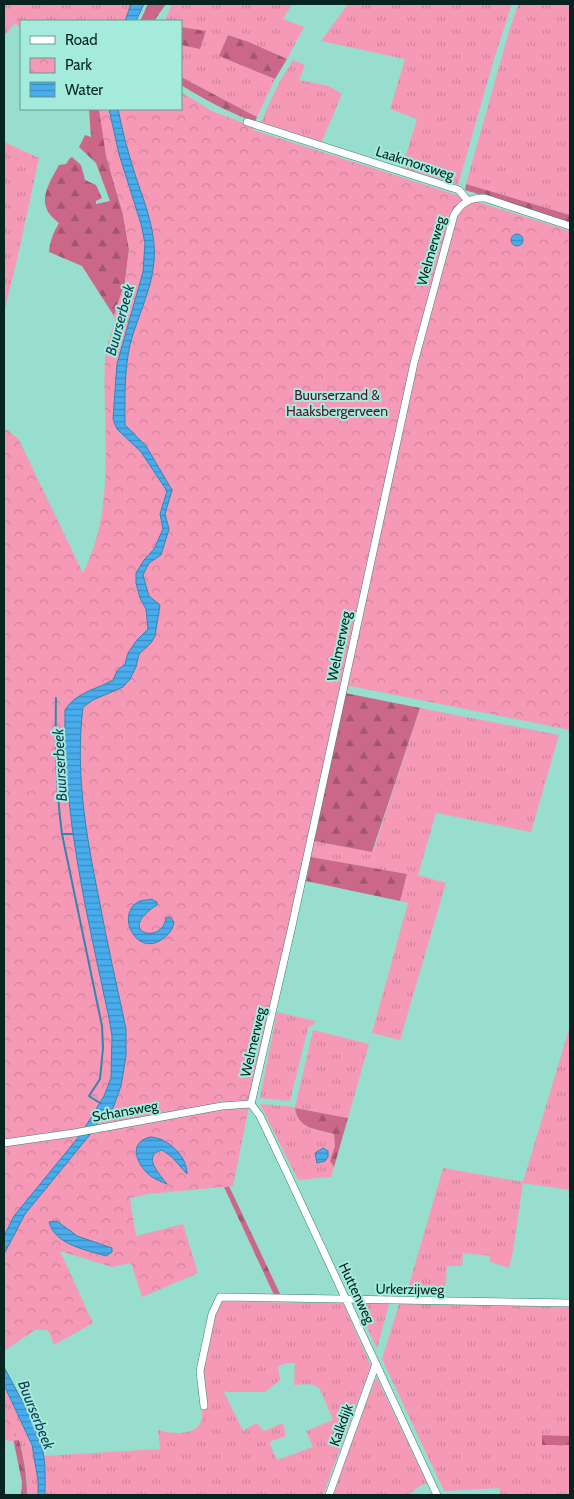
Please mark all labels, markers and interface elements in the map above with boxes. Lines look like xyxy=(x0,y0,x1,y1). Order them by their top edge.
legend xyxy=(20,20,182,110)
text: Road xyxy=(65,31,98,49)
text: Park xyxy=(65,56,92,74)
text: Water xyxy=(65,81,103,99)
street label: Laakmorsweg xyxy=(374,142,457,184)
street label: Welmerweg xyxy=(413,213,450,288)
water label: Buurserbeek xyxy=(102,282,138,358)
park label: Buurserzand & Haaksbergerveen xyxy=(286,386,388,420)
street label: Welmerweg xyxy=(323,608,355,683)
water label: Buurserbeek xyxy=(49,727,71,802)
street label: Welmerweg xyxy=(236,1004,270,1079)
street label: Schansweg xyxy=(91,1096,160,1126)
street label: Huttenweg xyxy=(335,1259,379,1327)
street label: Urkerzijweg xyxy=(376,1279,445,1299)
water label: Buurserbeek xyxy=(14,1378,58,1453)
street label: Kalkdijk xyxy=(325,1401,357,1449)

